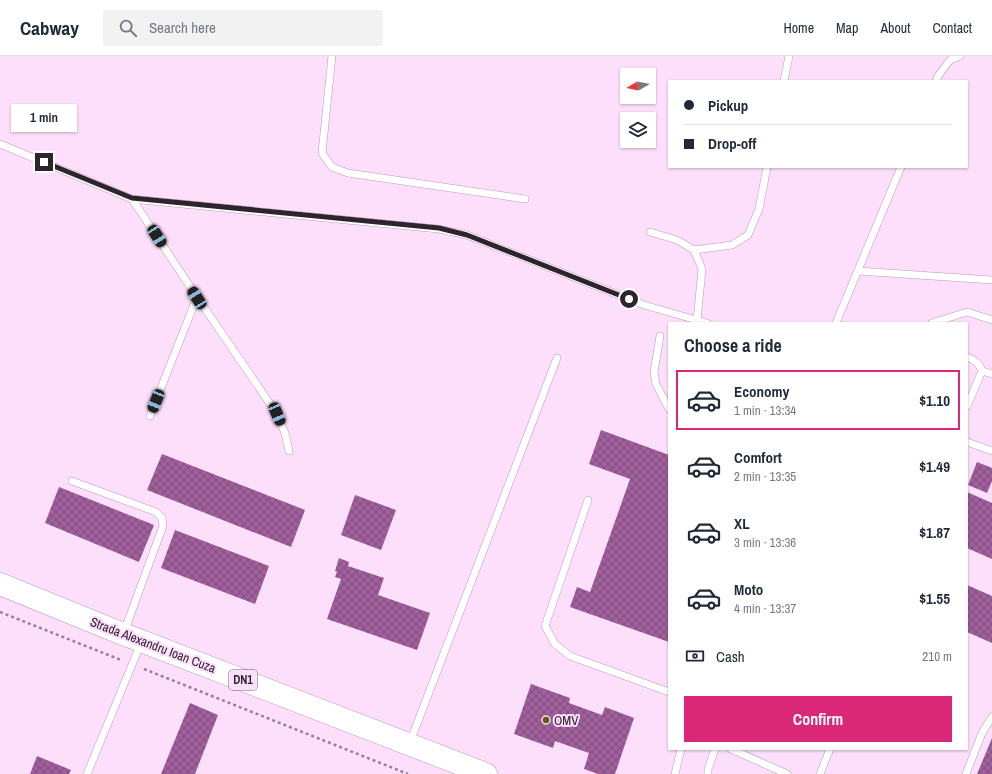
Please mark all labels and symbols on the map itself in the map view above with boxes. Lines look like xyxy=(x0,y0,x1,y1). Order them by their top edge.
north arrow xyxy=(620,68,656,104)
callout: 1 min xyxy=(11,104,77,132)
route end xyxy=(35,153,53,171)
car xyxy=(145,223,169,249)
car xyxy=(185,285,209,311)
route start xyxy=(620,290,638,308)
car xyxy=(146,388,166,414)
car xyxy=(267,401,287,427)
street label: Strada Alexandru Ioan Cuza xyxy=(88,613,218,677)
road number: DN1 xyxy=(229,670,257,690)
place label: OMV xyxy=(554,712,578,729)
marker: OMV xyxy=(541,715,551,725)

